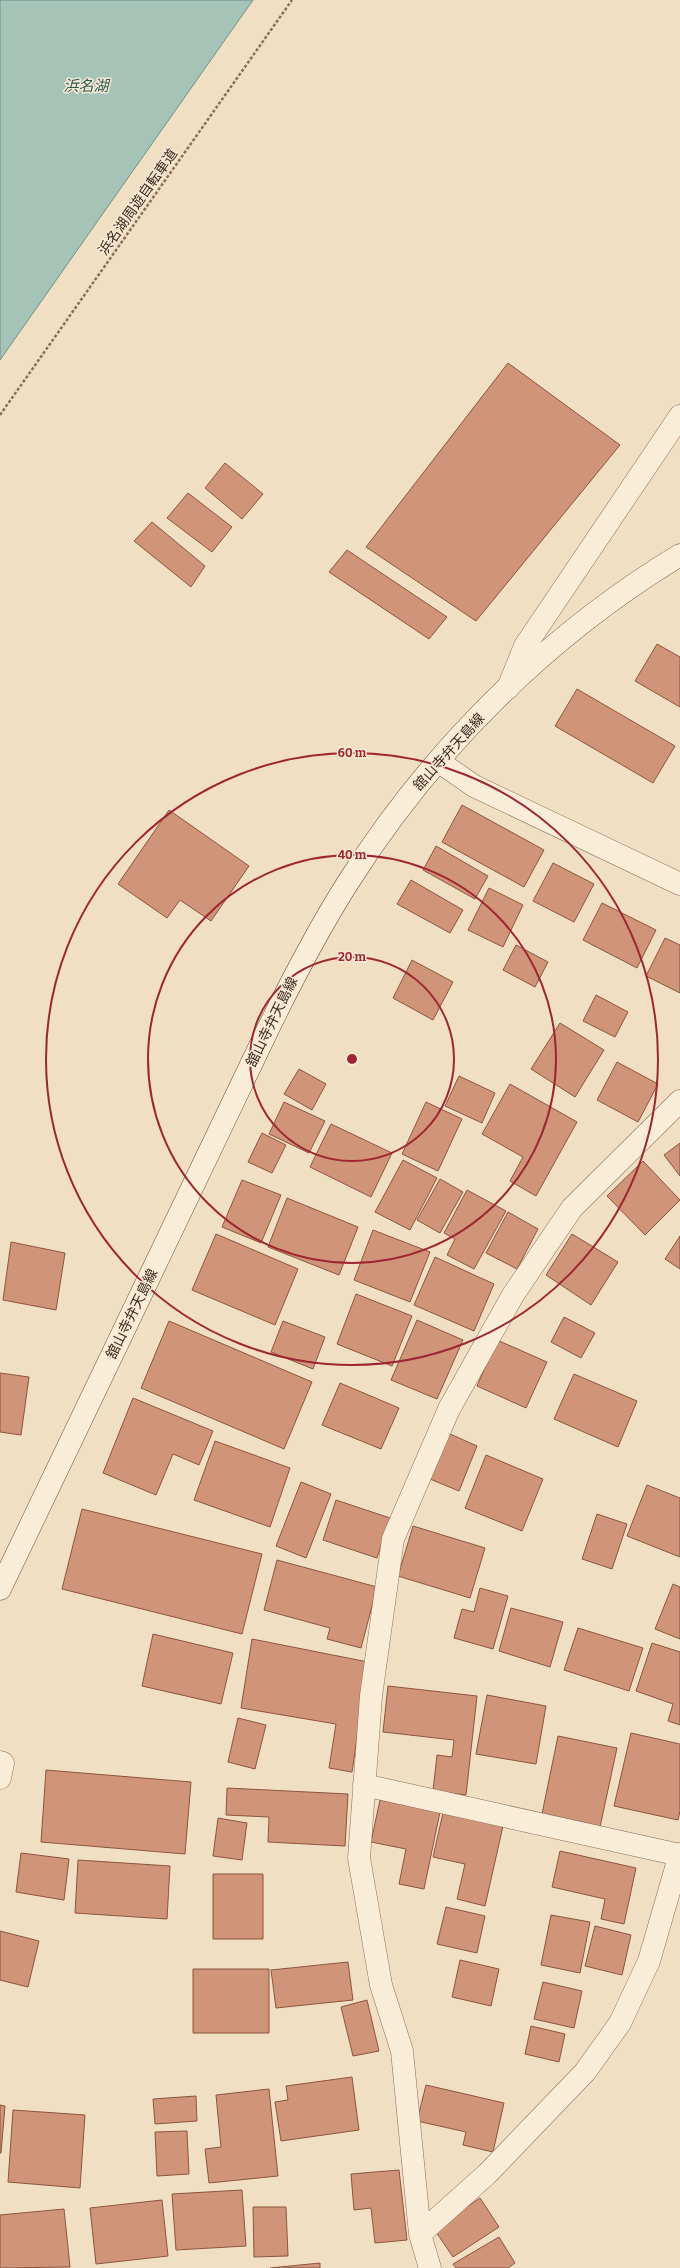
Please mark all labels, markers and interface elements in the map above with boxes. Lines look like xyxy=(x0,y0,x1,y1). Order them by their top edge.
water label: 浜名湖 xyxy=(63,77,110,95)
street label: 浜名湖周遊自転車道 xyxy=(95,146,181,258)
street label: 舘山寺弁天島線 xyxy=(410,710,488,794)
text: 60 m xyxy=(338,746,367,760)
text: 40 m xyxy=(338,848,367,862)
text: 20 m xyxy=(338,950,367,964)
street label: 舘山寺弁天島線 xyxy=(243,974,301,1070)
centre of rings xyxy=(345,1052,359,1066)
street label: 舘山寺弁天島線 xyxy=(103,1266,161,1362)

